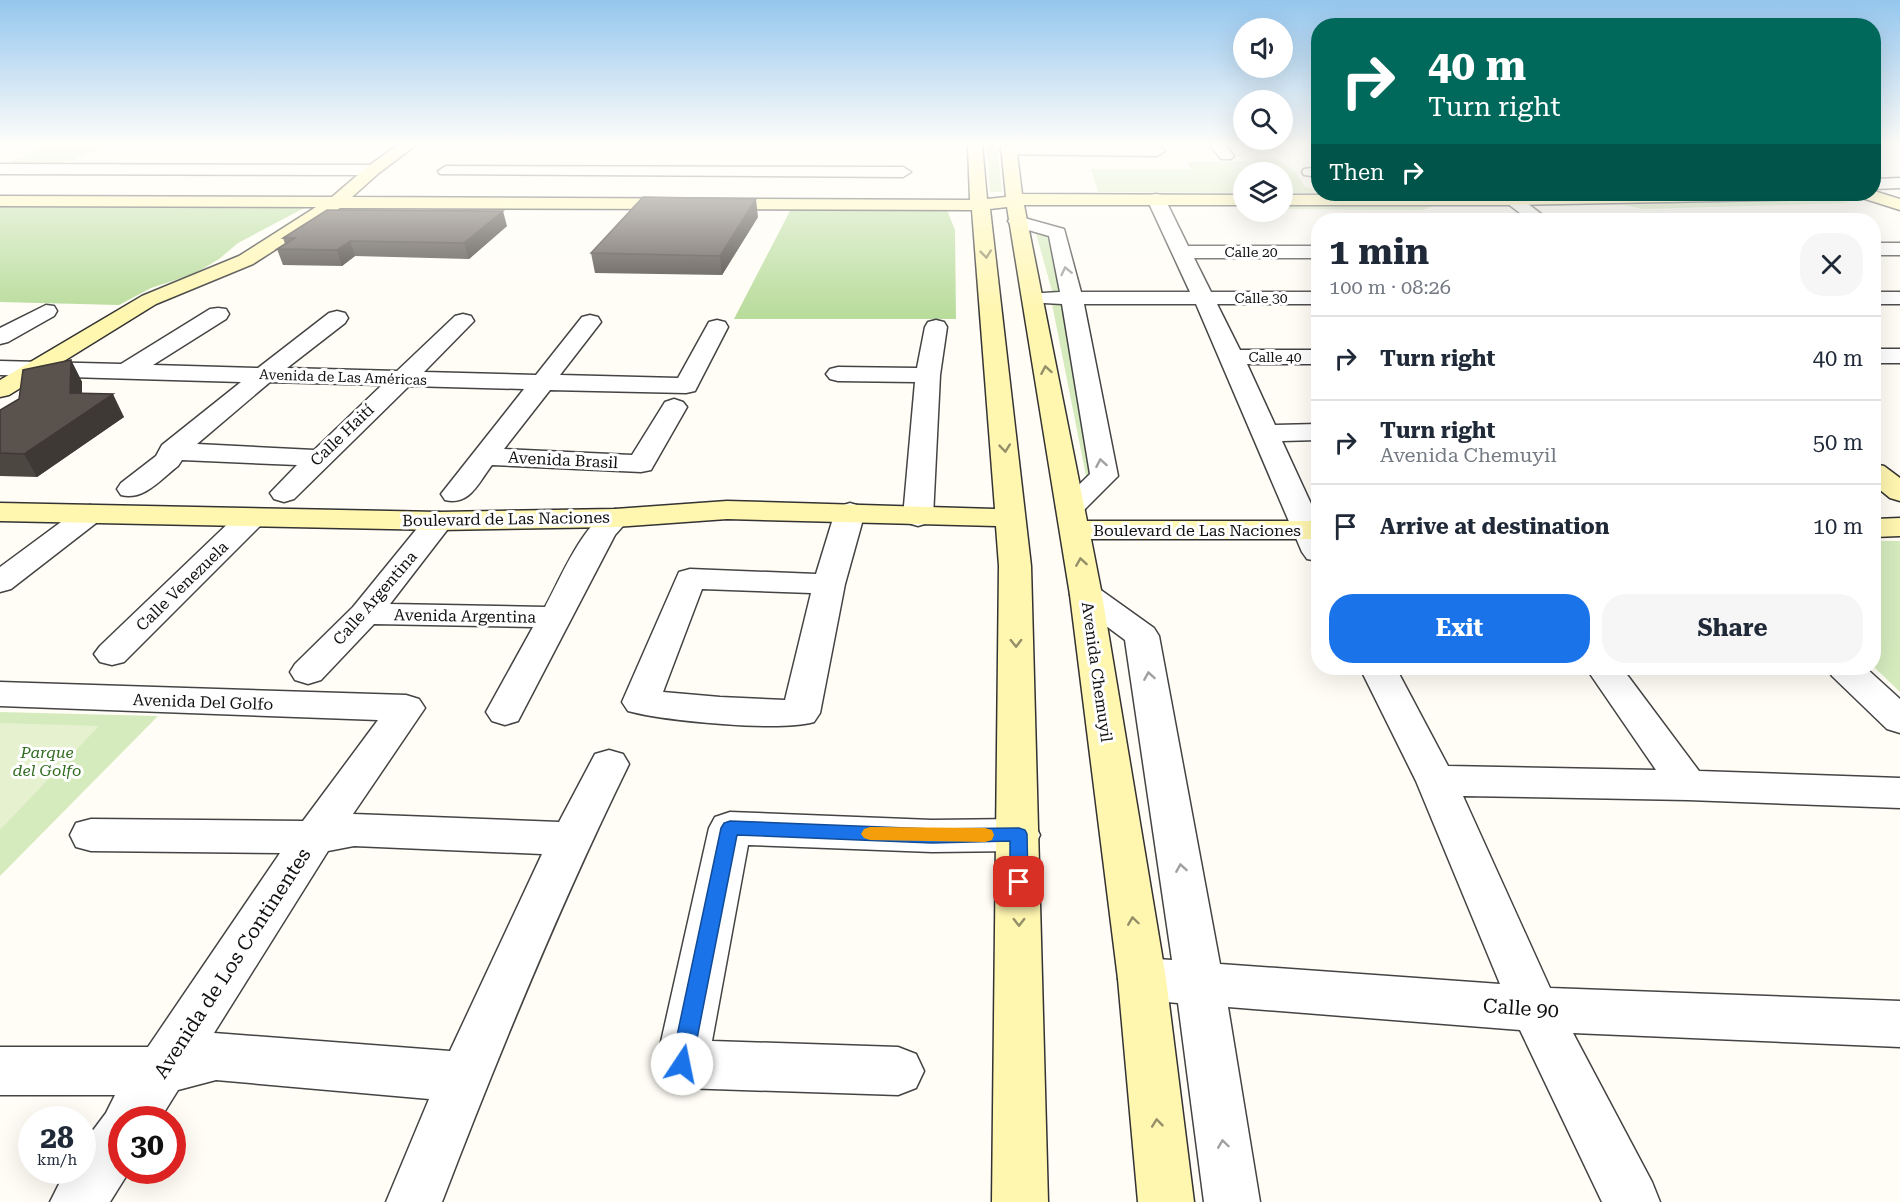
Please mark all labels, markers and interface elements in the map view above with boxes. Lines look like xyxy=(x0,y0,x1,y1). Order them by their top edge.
map controls xyxy=(1233,18,1293,222)
button: sound xyxy=(1233,18,1293,78)
text: 40 m xyxy=(1428,41,1526,90)
icon: right xyxy=(1329,42,1407,120)
button: search xyxy=(1233,90,1293,150)
text: Turn right xyxy=(1428,91,1561,123)
icon: right xyxy=(1396,156,1429,189)
text: Then xyxy=(1329,160,1384,185)
button: layers xyxy=(1233,162,1293,222)
text: 1 min xyxy=(1329,231,1429,273)
button: close xyxy=(1800,233,1863,296)
street label: Calle 20 xyxy=(1224,244,1278,260)
one-way arrow xyxy=(979,249,992,259)
one-way arrow xyxy=(1061,266,1074,276)
text: 100 m · 08:26 xyxy=(1329,275,1451,299)
street label: Calle 30 xyxy=(1234,290,1288,306)
icon: right xyxy=(1329,342,1362,375)
text: Turn right xyxy=(1380,346,1495,371)
text: 40 m xyxy=(1813,346,1863,371)
street label: Calle 40 xyxy=(1248,349,1302,365)
one-way arrow xyxy=(1040,365,1053,375)
street label: Avenida de Las Américas xyxy=(259,366,427,388)
street label: Calle Haití xyxy=(306,400,378,470)
text: Turn right xyxy=(1380,418,1495,443)
icon: right xyxy=(1329,426,1362,459)
text: 50 m xyxy=(1813,430,1863,455)
text: Avenida Chemuyil xyxy=(1380,443,1557,467)
one-way arrow xyxy=(998,444,1011,453)
street label: Avenida Brasil xyxy=(507,448,619,472)
one-way arrow xyxy=(1095,458,1108,468)
street label: Boulevard de Las Naciones xyxy=(402,508,610,530)
icon: arrive xyxy=(1329,510,1362,543)
text: Arrive at destination xyxy=(1380,514,1609,539)
text: 10 m xyxy=(1813,514,1863,539)
street label: Boulevard de Las Naciones xyxy=(1093,521,1301,540)
street label: Calle Venezuela xyxy=(132,537,232,635)
street label: Calle Argentina xyxy=(329,547,421,649)
one-way arrow xyxy=(1075,557,1087,567)
button: Exit xyxy=(1329,594,1590,663)
button: Share xyxy=(1602,594,1863,663)
street label: Avenida Chemuyil xyxy=(1078,601,1116,743)
street label: Avenida Argentina xyxy=(394,605,537,627)
one-way arrow xyxy=(1010,638,1022,647)
one-way arrow xyxy=(1143,671,1155,681)
street label: Avenida Del Golfo xyxy=(132,690,274,714)
park label: Parque del Golfo xyxy=(13,743,81,780)
street label: Avenida de Los Continentes xyxy=(148,843,316,1083)
pin xyxy=(993,856,1044,907)
one-way arrow xyxy=(1175,864,1187,873)
icon: arrive xyxy=(1002,865,1035,898)
one-way arrow xyxy=(1128,916,1140,926)
one-way arrow xyxy=(1013,917,1025,926)
street label: Calle 90 xyxy=(1482,993,1560,1023)
position arrow xyxy=(650,1032,714,1096)
speed limit sign: 30 xyxy=(108,1106,186,1184)
one-way arrow xyxy=(1151,1118,1164,1128)
text: 28 xyxy=(40,1120,74,1155)
one-way arrow xyxy=(1218,1139,1230,1149)
text: km/h xyxy=(37,1151,77,1169)

